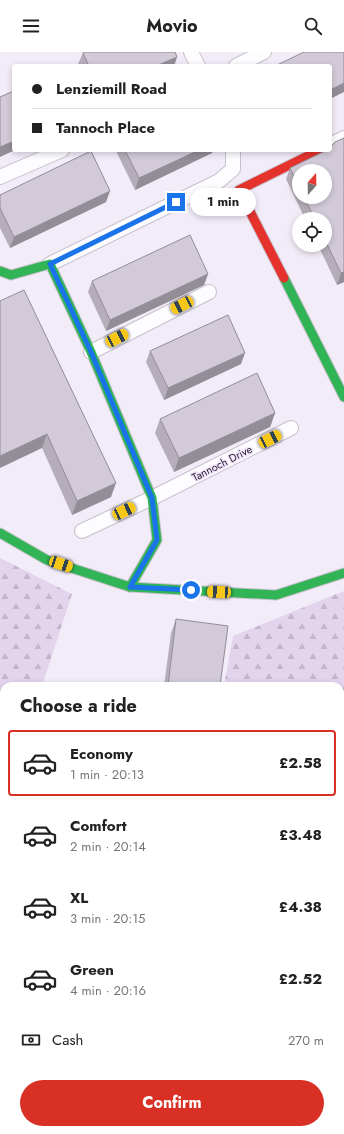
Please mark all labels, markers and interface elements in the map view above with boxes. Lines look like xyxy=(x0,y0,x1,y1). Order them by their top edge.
text: Movio xyxy=(146,13,198,39)
icon: menu xyxy=(20,15,42,37)
icon: search xyxy=(302,15,324,37)
text: Lenziemill Road xyxy=(56,78,167,100)
text: Tannoch Place xyxy=(56,117,155,139)
north arrow xyxy=(292,164,332,204)
map controls xyxy=(292,164,332,252)
callout: 1 min xyxy=(190,188,256,216)
text: 1 min xyxy=(207,192,239,211)
route end xyxy=(167,193,185,211)
button: locate xyxy=(292,212,332,252)
car xyxy=(169,294,195,316)
car xyxy=(104,327,130,349)
car xyxy=(257,428,283,450)
street label: Tannoch Drive xyxy=(189,441,255,485)
car xyxy=(111,500,137,522)
car xyxy=(48,555,74,573)
route start xyxy=(182,581,200,599)
car xyxy=(207,585,231,599)
text: Choose a ride xyxy=(20,693,137,719)
text: Economy xyxy=(70,743,133,765)
icon: car xyxy=(22,745,58,781)
text: £2.58 xyxy=(279,752,322,774)
text: 1 min · 20:13 xyxy=(70,765,144,784)
text: Comfort xyxy=(70,815,127,837)
icon: car xyxy=(22,817,58,853)
text: £3.48 xyxy=(279,824,322,846)
text: 2 min · 20:14 xyxy=(70,837,146,856)
text: XL xyxy=(70,887,88,909)
icon: car xyxy=(22,889,58,925)
text: £4.38 xyxy=(279,896,322,918)
text: 3 min · 20:15 xyxy=(70,909,145,928)
text: Green xyxy=(70,959,114,981)
icon: car xyxy=(22,961,58,997)
text: £2.52 xyxy=(279,968,322,990)
text: 4 min · 20:16 xyxy=(70,981,146,1000)
icon: cash xyxy=(20,1029,42,1051)
text: Cash xyxy=(52,1029,83,1051)
text: 270 m xyxy=(288,1031,324,1050)
button: Confirm xyxy=(20,1080,324,1126)

